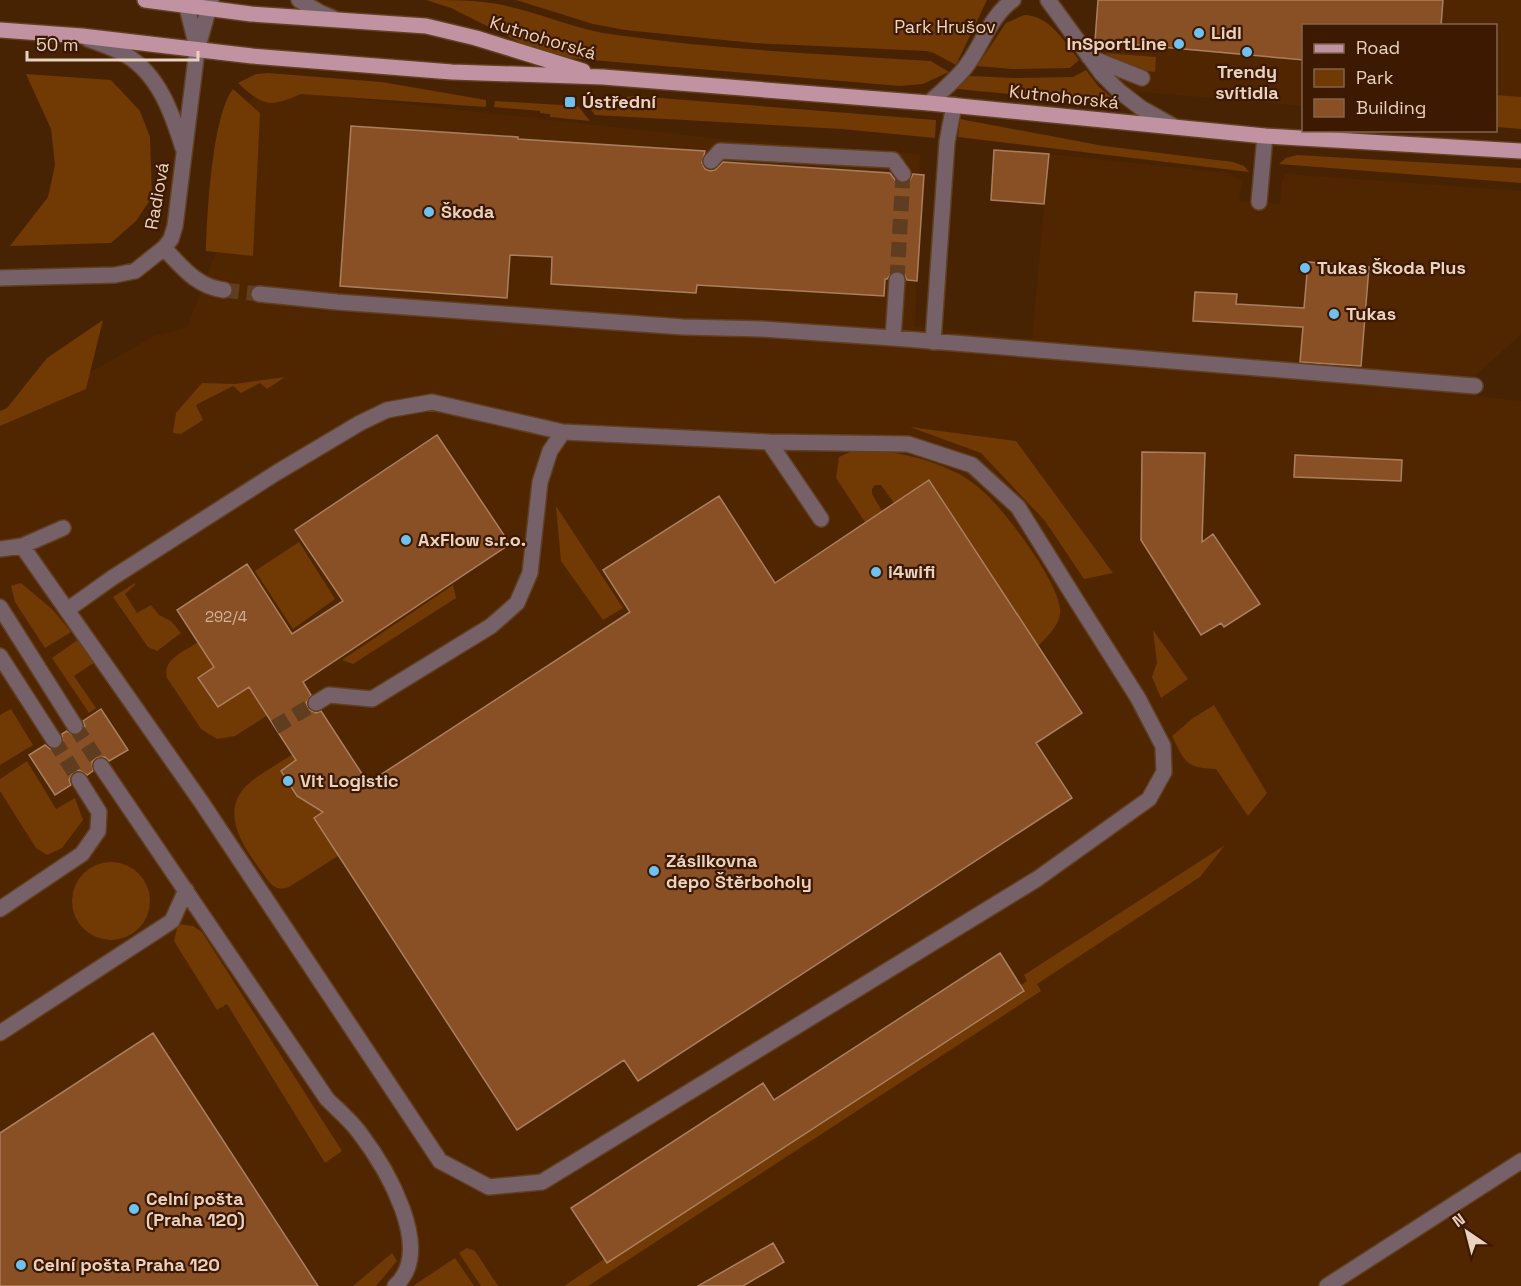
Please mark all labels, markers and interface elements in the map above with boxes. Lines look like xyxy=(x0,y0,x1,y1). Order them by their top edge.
street label: Kutnohorská xyxy=(487,10,599,65)
park label: Park Hrušov xyxy=(894,15,996,38)
place label: Lidl xyxy=(1211,21,1242,44)
scale bar xyxy=(27,24,198,62)
legend xyxy=(1302,24,1497,132)
marker: Lidl xyxy=(1192,26,1206,40)
place label: InSportLine xyxy=(1066,32,1167,55)
text: 50 m xyxy=(36,33,78,56)
text: Road xyxy=(1356,36,1400,59)
marker: InSportLine xyxy=(1172,37,1186,51)
marker: Trendy svítidla xyxy=(1240,45,1254,59)
place label: Trendy svítidla xyxy=(1215,60,1279,104)
text: Park xyxy=(1356,66,1394,89)
street label: Kutnohorská xyxy=(1008,79,1120,114)
place label: Ústřední xyxy=(582,90,656,113)
marker: Ústřední xyxy=(563,95,577,109)
text: Building xyxy=(1356,96,1426,119)
street label: Radiová xyxy=(139,160,174,231)
place label: Škoda xyxy=(441,200,495,223)
marker: Škoda xyxy=(422,205,436,219)
place label: Tukas Škoda Plus xyxy=(1317,256,1466,279)
marker: Tukas Škoda Plus xyxy=(1298,261,1312,275)
place label: Tukas xyxy=(1346,302,1396,325)
marker: Tukas xyxy=(1327,307,1341,321)
place label: AxFlow s.r.o. xyxy=(418,528,526,551)
marker: AxFlow s.r.o. xyxy=(399,533,413,547)
place label: i4wifi xyxy=(888,560,935,583)
marker: i4wifi xyxy=(869,565,883,579)
house number: 292/4 xyxy=(205,607,247,626)
place label: Vit Logistic xyxy=(300,769,399,792)
marker: Vit Logistic xyxy=(281,774,295,788)
place label: Zásilkovna depo Štěrboholy xyxy=(666,849,812,893)
marker: Zásilkovna depo Štěrboholy xyxy=(647,864,661,878)
place label: Celní pošta (Praha 120) xyxy=(146,1187,245,1231)
marker: Celní pošta (Praha 120) xyxy=(127,1202,141,1216)
north arrow xyxy=(1437,1202,1497,1262)
text: N xyxy=(1448,1208,1469,1232)
place label: Celní pošta Praha 120 xyxy=(33,1253,220,1276)
marker: Celní pošta Praha 120 xyxy=(14,1258,28,1272)

